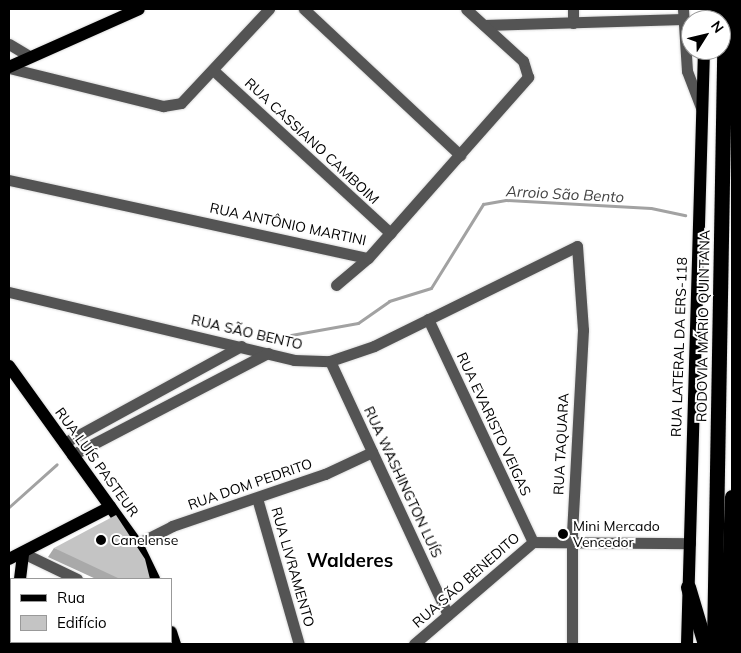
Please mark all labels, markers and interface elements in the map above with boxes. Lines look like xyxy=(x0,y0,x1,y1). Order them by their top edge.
north arrow xyxy=(681,10,731,60)
text: N xyxy=(707,17,728,36)
street label: RUA CASSIANO CAMBOIM xyxy=(241,74,383,208)
water label: Arroio São Bento xyxy=(506,182,624,206)
street label: RUA ANTÔNIO MARTINI xyxy=(208,199,368,249)
street label: RODOVIA MÁRIO QUINTANA xyxy=(693,230,713,422)
street label: RUA LATERAL DA ERS-118 xyxy=(667,257,691,437)
street label: RUA SÃO BENTO xyxy=(190,311,304,353)
street label: RUA EVARISTO VEIGAS xyxy=(453,350,535,498)
street label: RUA TAQUARA xyxy=(550,392,572,496)
street label: RUA LUÍS PASTEUR xyxy=(52,404,142,520)
street label: RUA WASHINGTON LUÍS xyxy=(361,404,445,560)
street label: RUA DOM PEDRITO xyxy=(186,455,314,513)
street label: RUA LIVRAMENTO xyxy=(268,505,318,629)
place label: Mini Mercado Vencedor xyxy=(573,518,660,550)
marker: Mini Mercado Vencedor xyxy=(557,528,569,540)
street label: RUA SÃO BENEDITO xyxy=(409,529,523,631)
place label: Canelense xyxy=(111,532,178,548)
marker: Canelense xyxy=(95,534,107,546)
district label: Walderes xyxy=(307,550,393,572)
legend xyxy=(10,578,172,643)
text: Rua xyxy=(57,588,85,607)
text: Edifício xyxy=(57,613,107,632)

